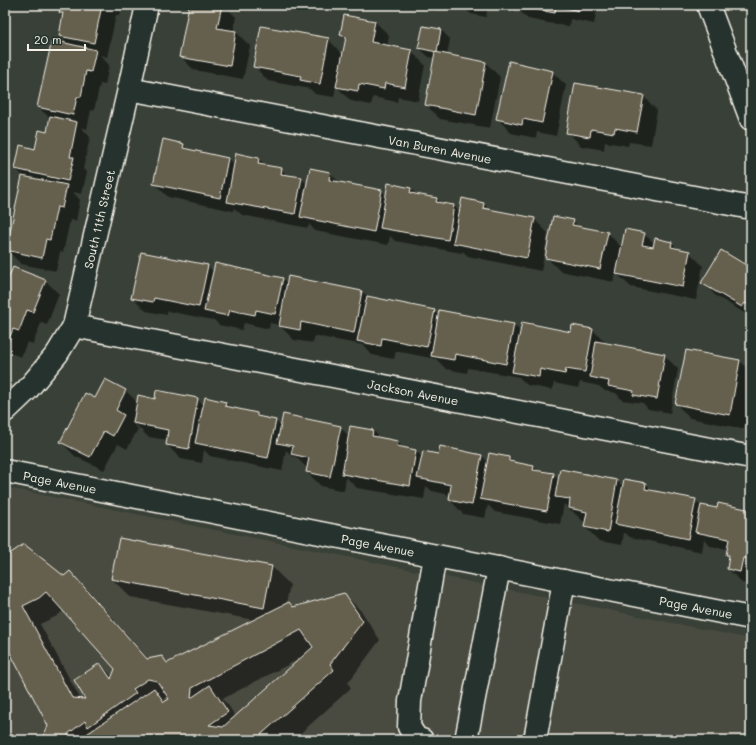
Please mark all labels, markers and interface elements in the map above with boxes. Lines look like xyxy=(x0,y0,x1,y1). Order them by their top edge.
scale bar xyxy=(28,26,85,52)
text: 20 m xyxy=(34,31,62,47)
street label: Van Buren Avenue xyxy=(387,131,493,167)
street label: South 11th Street xyxy=(80,168,118,270)
street label: Jackson Avenue xyxy=(366,375,460,409)
street label: Page Avenue xyxy=(22,467,98,497)
street label: Page Avenue xyxy=(340,530,416,560)
street label: Page Avenue xyxy=(658,592,734,622)

